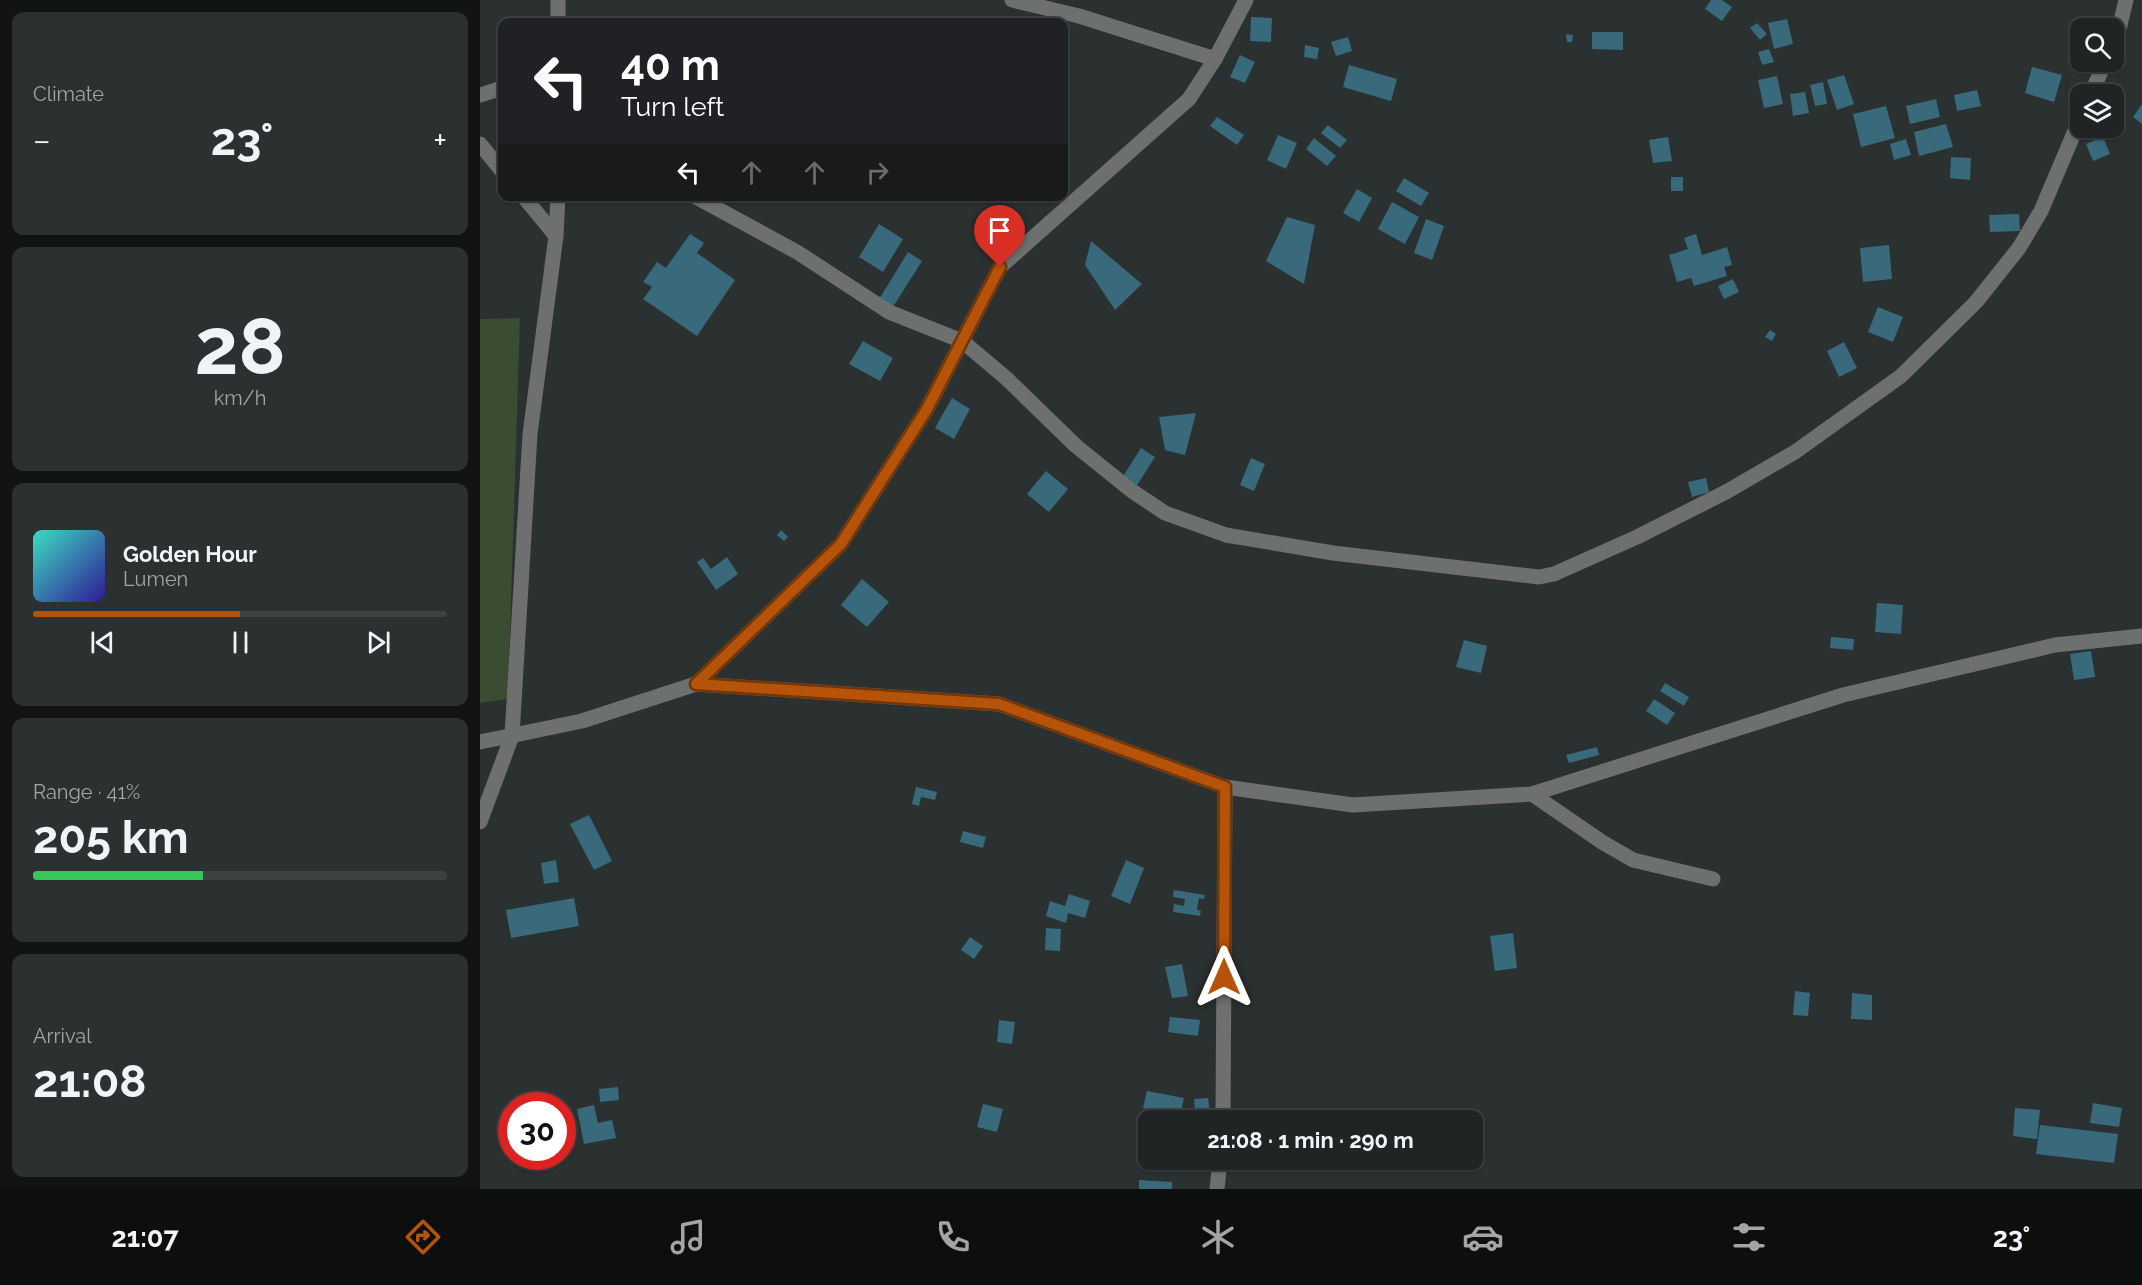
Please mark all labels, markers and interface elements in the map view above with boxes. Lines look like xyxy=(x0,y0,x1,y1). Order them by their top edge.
map controls xyxy=(2070,18,2124,138)
button: search xyxy=(2070,18,2124,72)
text: 40 m xyxy=(621,41,720,90)
icon: left xyxy=(522,42,600,120)
text: Climate xyxy=(33,82,104,106)
button: layers xyxy=(2070,84,2124,138)
text: Turn left xyxy=(621,91,724,122)
text: 23° xyxy=(211,113,273,166)
text: − xyxy=(33,121,51,160)
text: + xyxy=(433,121,447,160)
icon: left xyxy=(672,156,705,189)
icon: ahead xyxy=(735,156,768,189)
icon: ahead xyxy=(798,156,831,189)
icon: right xyxy=(861,156,894,189)
pin xyxy=(974,205,1025,267)
icon: arrive xyxy=(983,214,1016,247)
text: 28 xyxy=(194,301,286,392)
text: km/h xyxy=(214,386,266,410)
text: Golden Hour xyxy=(123,541,257,567)
text: Lumen xyxy=(123,567,188,591)
icon: previous xyxy=(86,626,119,659)
icon: pause xyxy=(224,626,257,659)
icon: next xyxy=(362,626,395,659)
text: Range · 41% xyxy=(33,780,140,804)
text: 205 km xyxy=(33,811,189,864)
position arrow xyxy=(1192,945,1256,1009)
text: Arrival xyxy=(33,1024,92,1048)
text: 21:08 xyxy=(33,1055,147,1108)
speed limit sign: 30 xyxy=(498,1092,576,1170)
text: 21:08 · 1 min · 290 m xyxy=(1207,1127,1414,1153)
icon: directions xyxy=(402,1216,444,1258)
icon: music xyxy=(667,1216,709,1258)
icon: phone xyxy=(932,1216,974,1258)
icon: climate xyxy=(1197,1216,1239,1258)
icon: car xyxy=(1462,1216,1504,1258)
icon: filters xyxy=(1728,1216,1770,1258)
text: 21:07 xyxy=(112,1222,179,1253)
text: 23° xyxy=(1993,1222,2030,1253)

